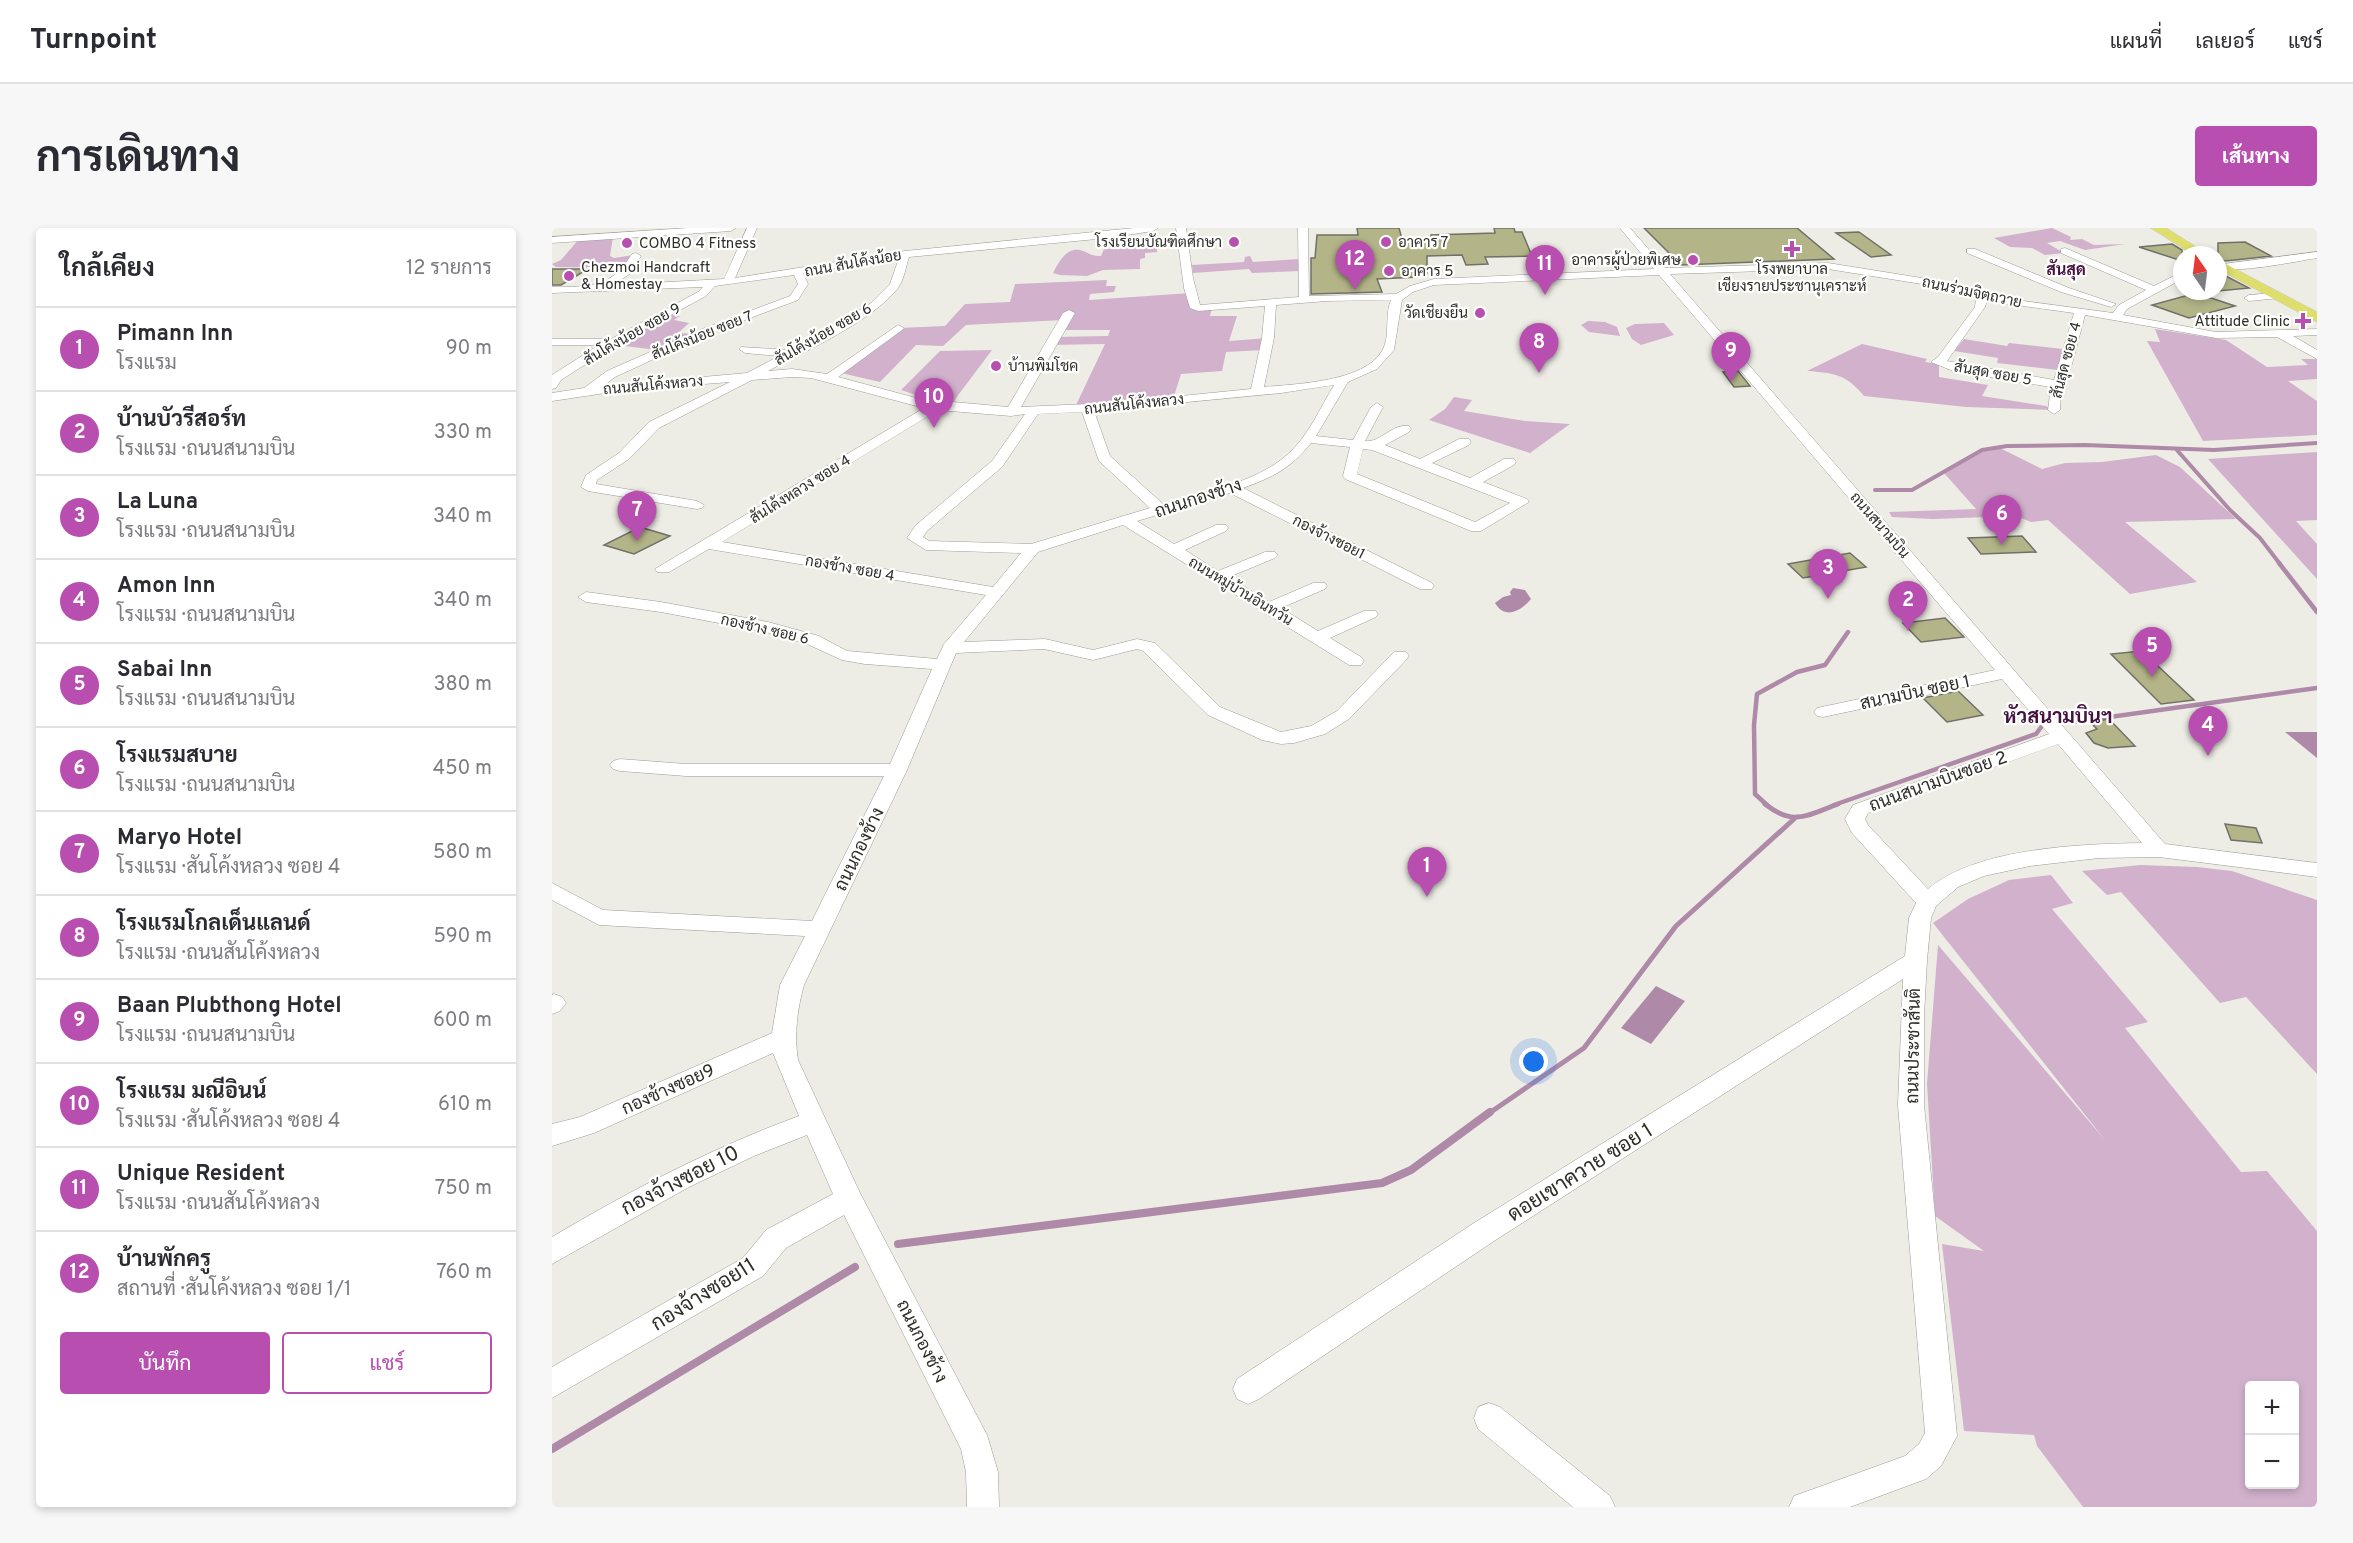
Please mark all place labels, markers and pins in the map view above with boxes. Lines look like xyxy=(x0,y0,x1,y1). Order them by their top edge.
place label: โรงเรียนบัณฑิตศึกษา xyxy=(1094,232,1222,253)
place label: อาคาร 7 xyxy=(1398,234,1449,253)
place label: COMBO 4 Fitness xyxy=(639,235,756,254)
marker: โรงเรียนบัณฑิตศึกษา xyxy=(1227,235,1241,249)
marker: อาคาร 7 xyxy=(1379,235,1393,249)
marker: COMBO 4 Fitness xyxy=(620,236,634,250)
marker: โรงพยาบาล เชียงรายประชานุเคราะห์ xyxy=(1783,240,1801,258)
pin: 12 xyxy=(1336,241,1374,290)
pin: 11 xyxy=(1526,245,1564,295)
place label: อาคารผู้ป่วยพิเศษ xyxy=(1571,250,1682,271)
marker: อาคารผู้ป่วยพิเศษ xyxy=(1686,253,1700,267)
place label: Chezmoi Handcraft & Homestay xyxy=(581,259,710,295)
place label: โรงพยาบาล เชียงรายประชานุเคราะห์ xyxy=(1717,259,1867,297)
place label: อาคาร 5 xyxy=(1401,263,1454,282)
marker: อาคาร 5 xyxy=(1382,264,1396,278)
marker: Chezmoi Handcraft & Homestay xyxy=(562,269,576,283)
place label: วัดเชียงยืน xyxy=(1404,303,1468,324)
marker: วัดเชียงยืน xyxy=(1473,306,1487,320)
marker: Attitude Clinic xyxy=(2294,312,2312,330)
place label: Attitude Clinic xyxy=(2194,313,2290,332)
pin: 8 xyxy=(1520,324,1558,373)
pin: 9 xyxy=(1712,332,1750,382)
place label: บ้านพิมโชค xyxy=(1008,356,1078,377)
marker: บ้านพิมโชค xyxy=(989,359,1003,373)
pin: 10 xyxy=(914,378,953,428)
pin: 7 xyxy=(618,492,656,541)
pin: 6 xyxy=(1982,496,2022,545)
pin: 3 xyxy=(1808,550,1848,599)
pin: 2 xyxy=(1888,582,1928,631)
pin: 5 xyxy=(2132,628,2172,677)
pin: 4 xyxy=(2188,706,2228,756)
pin: 1 xyxy=(1408,848,1446,897)

